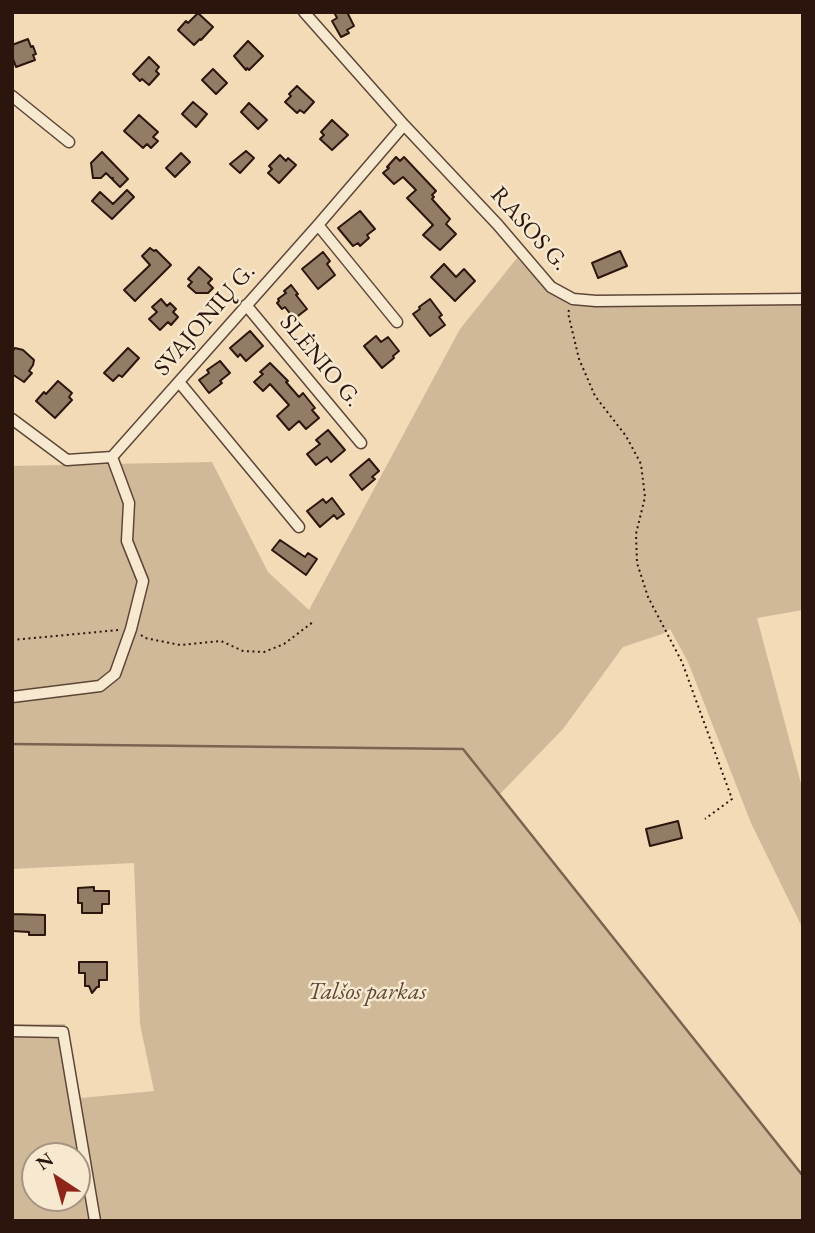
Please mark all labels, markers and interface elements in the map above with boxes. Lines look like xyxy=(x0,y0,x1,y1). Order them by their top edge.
street label: RASOS G. xyxy=(484,181,574,277)
street label: SVAJONIŲ G. xyxy=(148,258,262,382)
street label: SLĖNIO G. xyxy=(273,309,367,413)
park label: Talšos parkas xyxy=(308,978,426,1006)
north arrow xyxy=(21,1142,91,1212)
text: N xyxy=(31,1147,58,1176)

